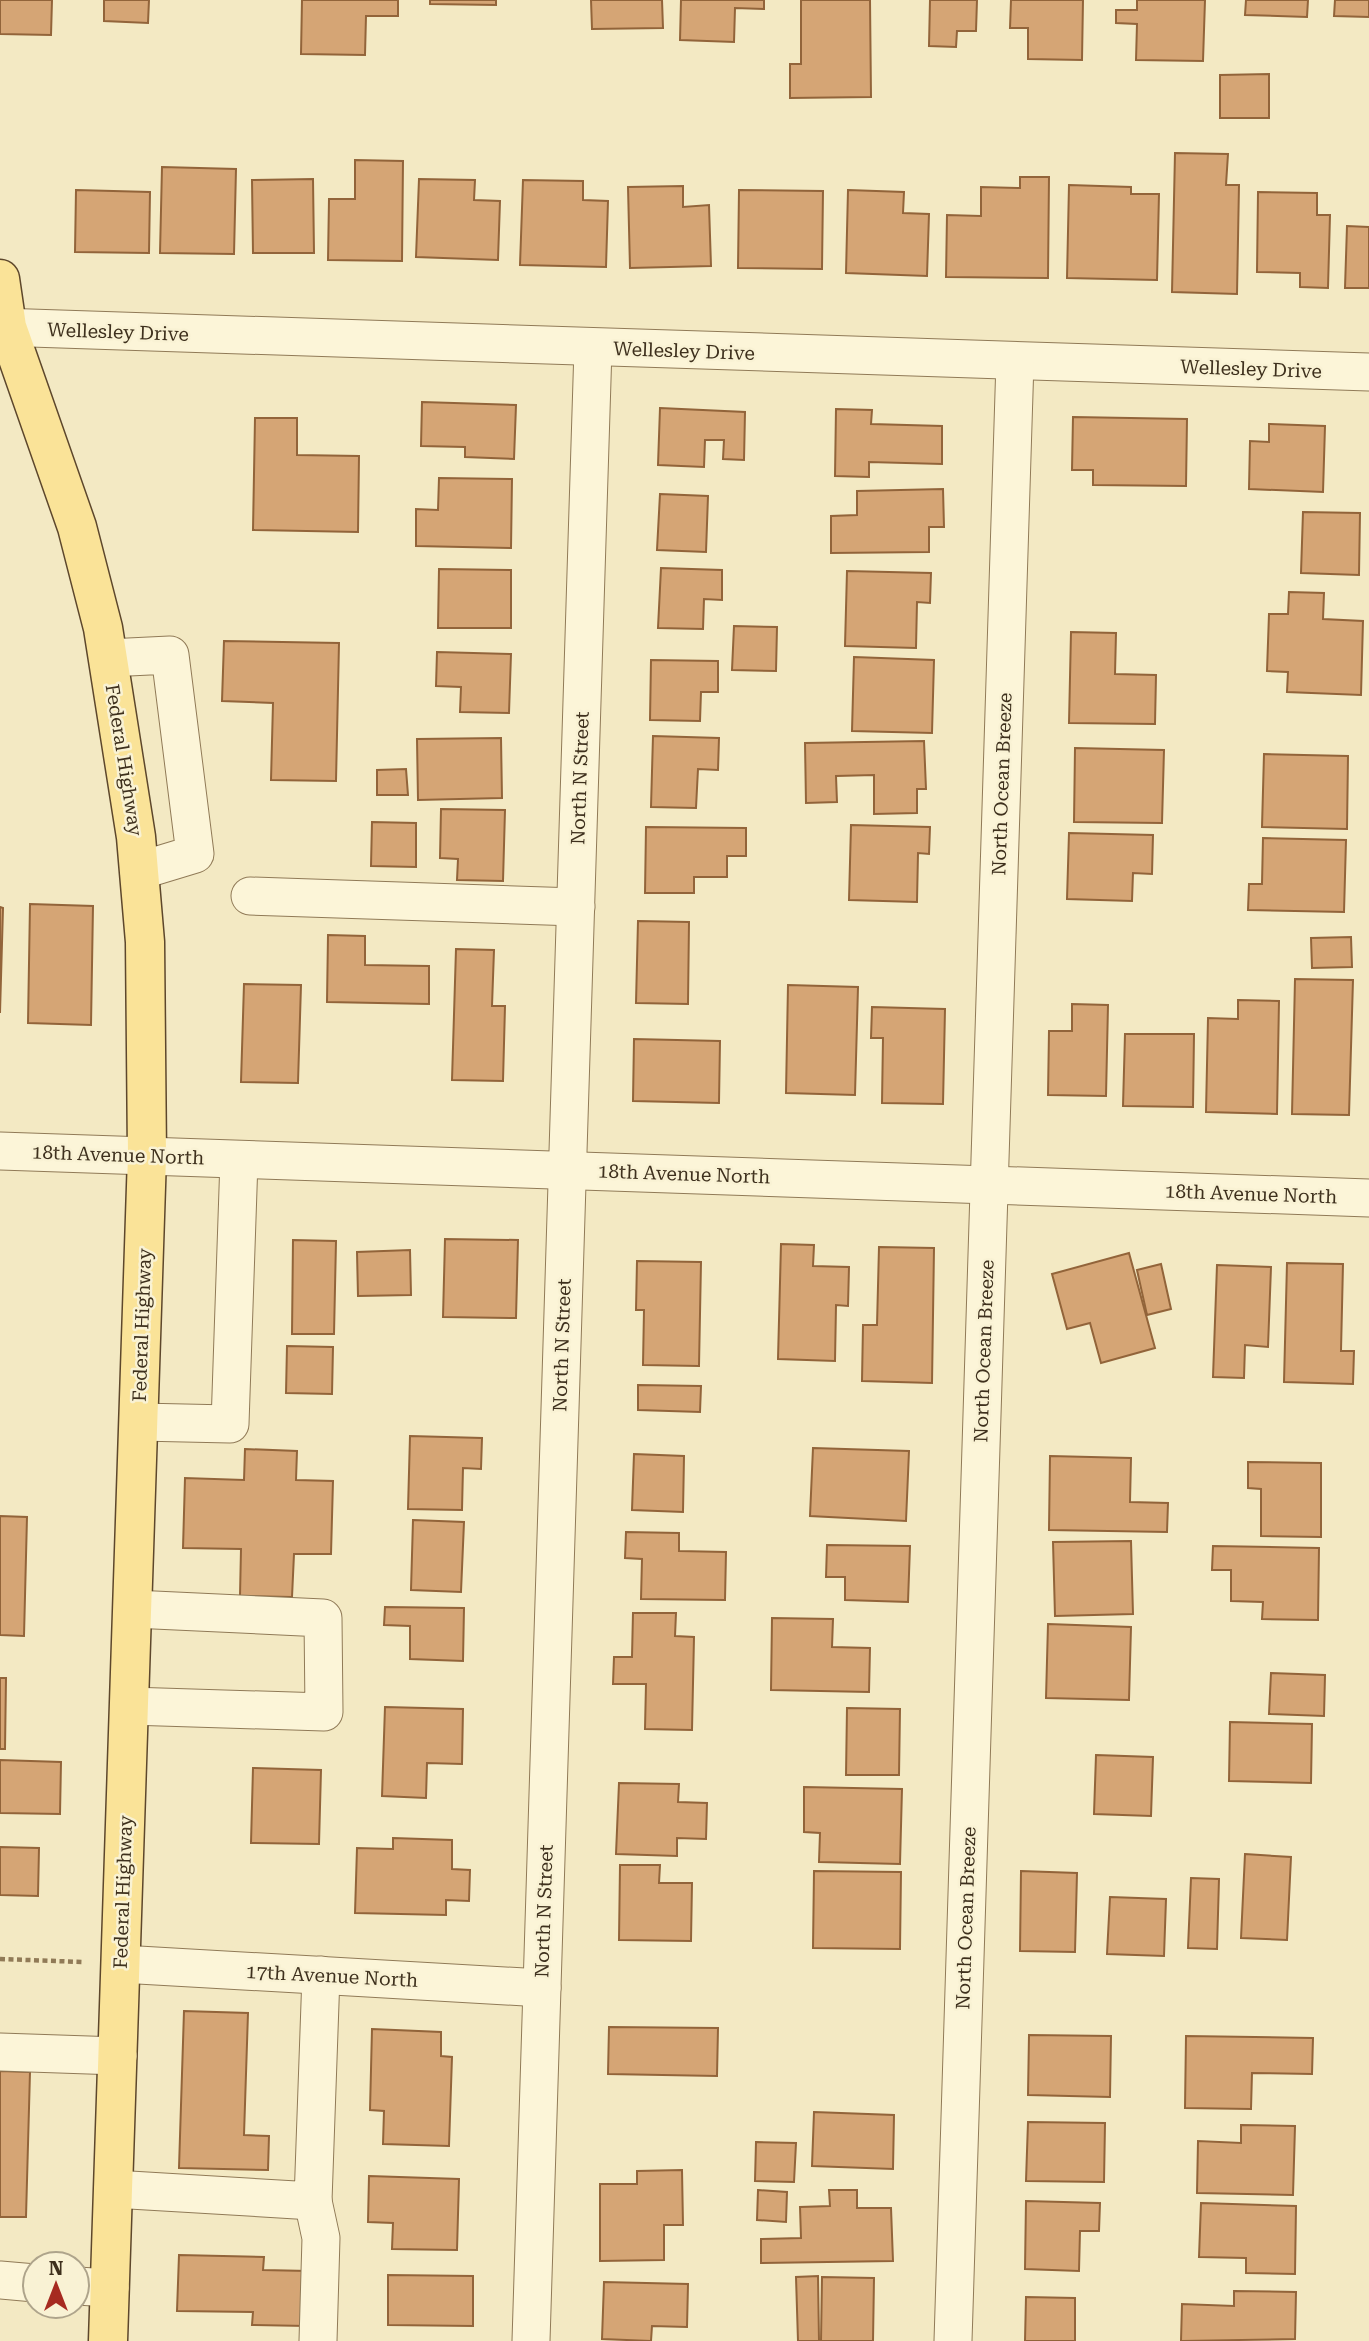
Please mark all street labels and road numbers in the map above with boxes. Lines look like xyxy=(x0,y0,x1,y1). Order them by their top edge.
street label: Wellesley Drive xyxy=(47,318,189,346)
street label: Wellesley Drive xyxy=(613,337,755,365)
street label: Wellesley Drive xyxy=(1180,355,1322,383)
street label: Federal Highway xyxy=(101,682,147,838)
street label: North Ocean Breeze xyxy=(987,692,1017,876)
street label: North N Street xyxy=(566,711,594,845)
street label: 18th Avenue North xyxy=(31,1140,205,1170)
street label: 18th Avenue North xyxy=(597,1159,771,1189)
street label: 18th Avenue North xyxy=(1164,1179,1338,1209)
street label: Federal Highway xyxy=(128,1247,156,1402)
street label: North Ocean Breeze xyxy=(969,1259,999,1443)
street label: North N Street xyxy=(548,1278,576,1412)
street label: Federal Highway xyxy=(109,1814,137,1969)
street label: North Ocean Breeze xyxy=(951,1826,981,2010)
street label: North N Street xyxy=(530,1844,558,1978)
street label: 17th Avenue North xyxy=(245,1960,419,1992)

